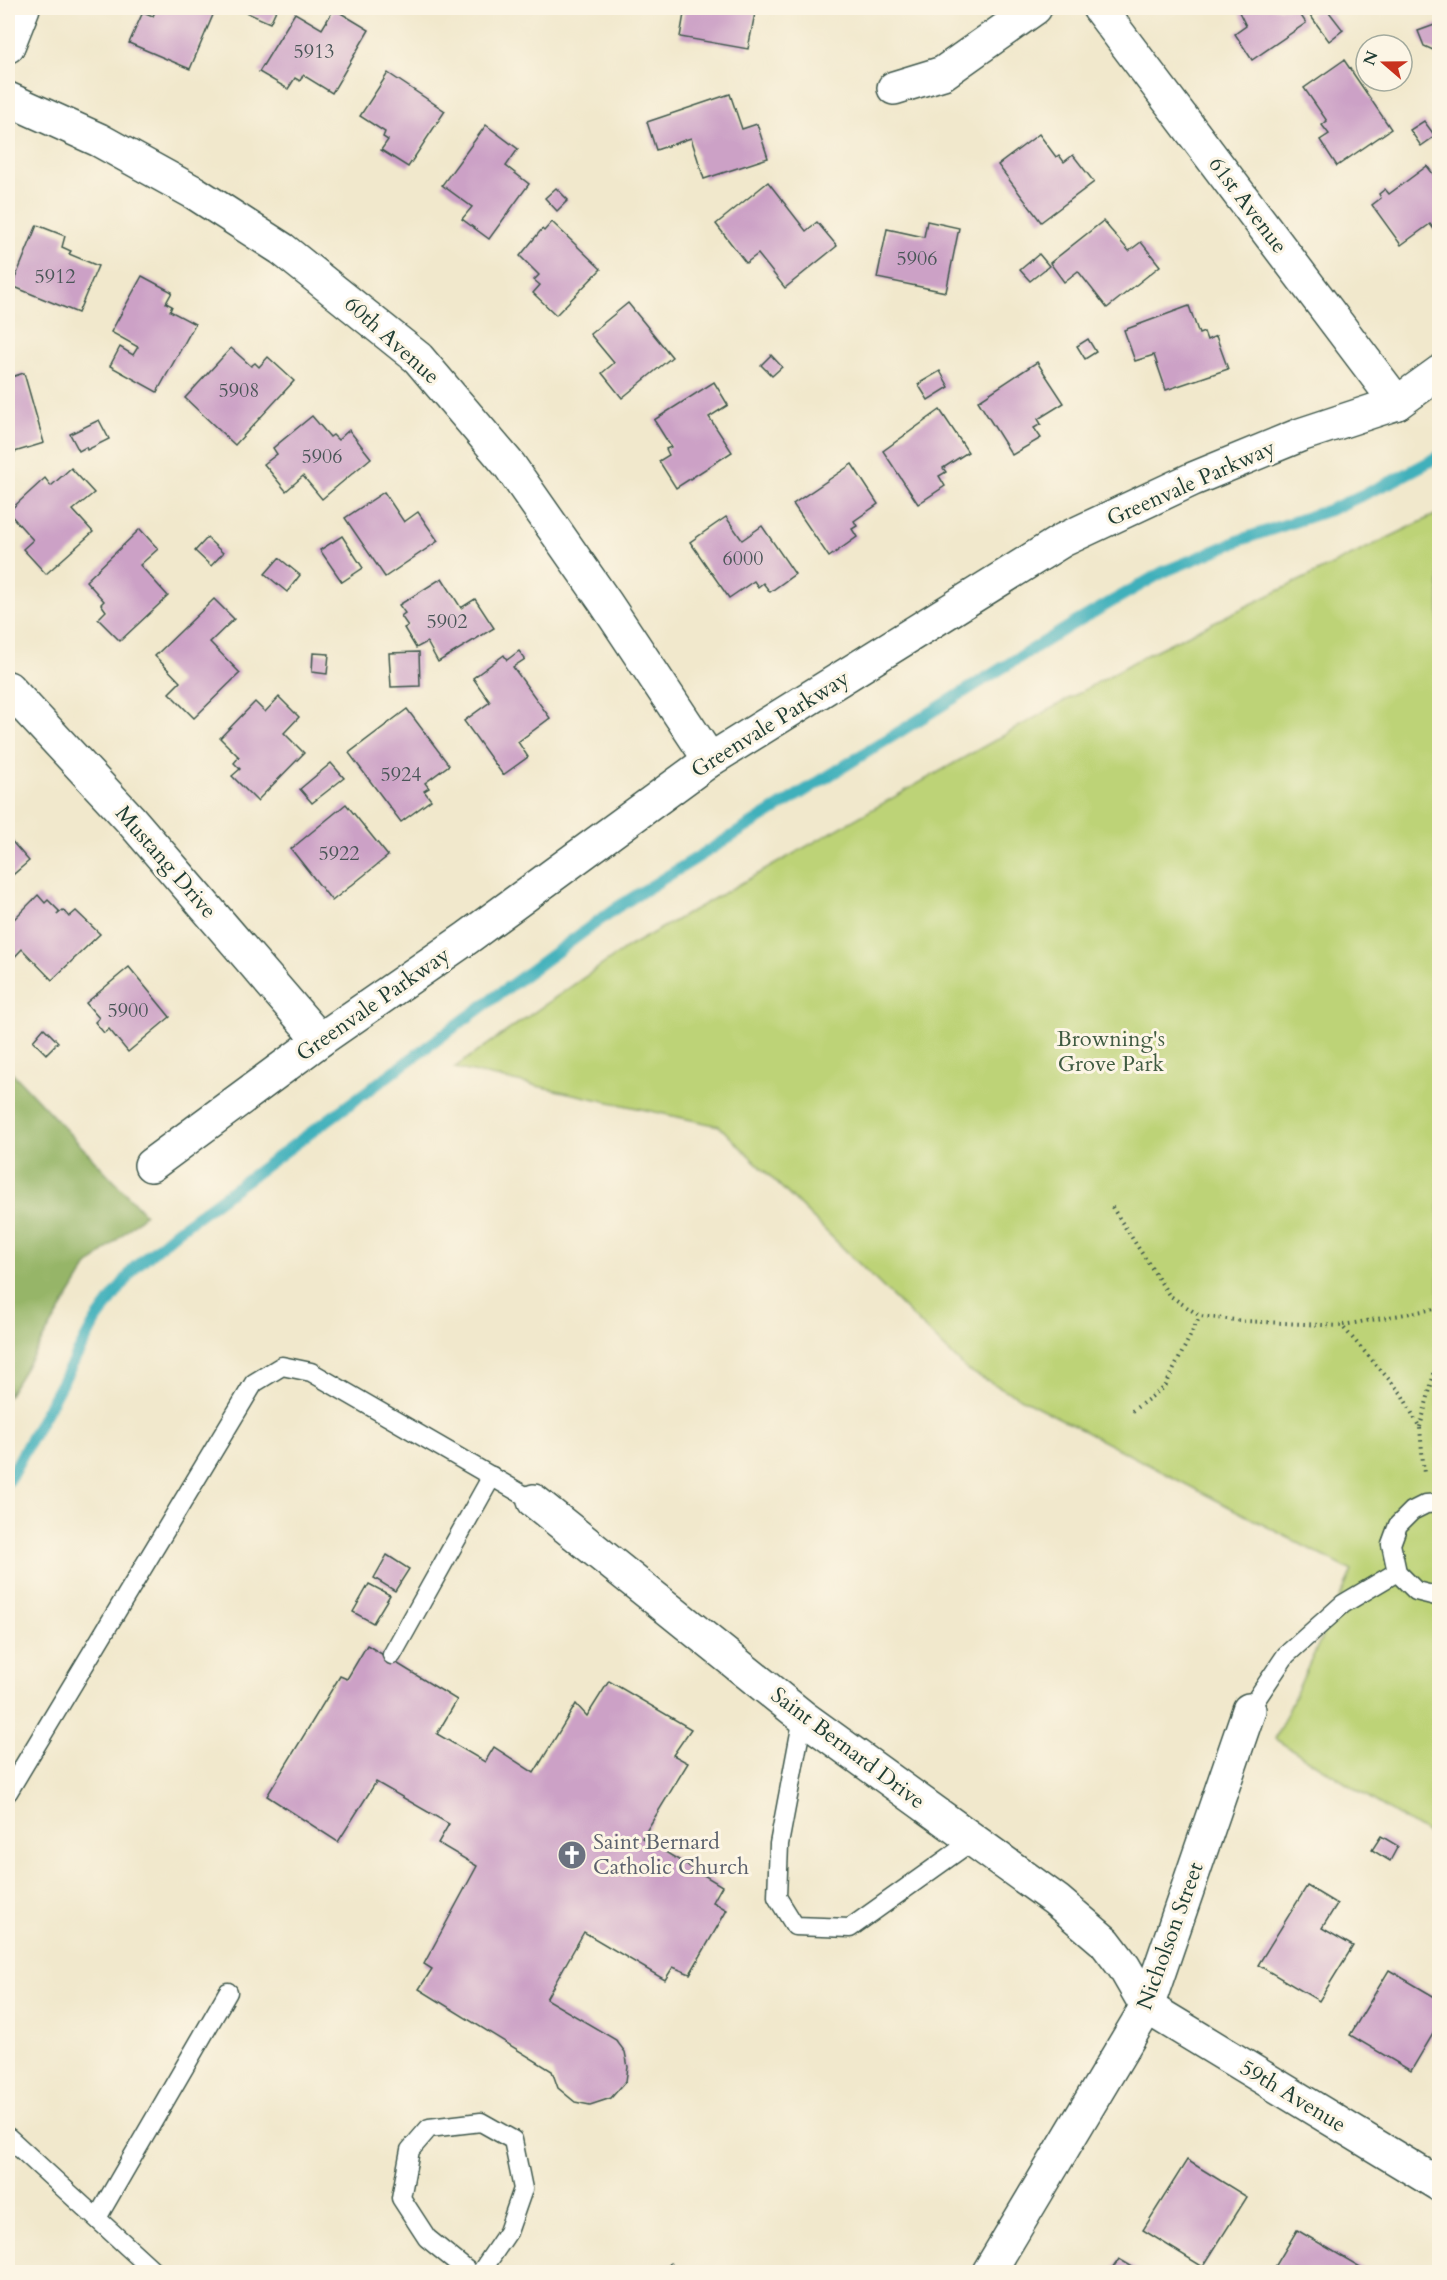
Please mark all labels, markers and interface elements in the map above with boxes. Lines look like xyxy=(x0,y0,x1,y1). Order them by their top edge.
north arrow xyxy=(1354,33,1414,93)
house number: 5913 xyxy=(294,38,334,65)
text: N xyxy=(1358,48,1384,69)
street label: 61st Avenue xyxy=(1202,150,1294,260)
house number: 5906 xyxy=(897,245,937,272)
house number: 5912 xyxy=(35,263,75,290)
street label: 60th Avenue xyxy=(338,289,446,391)
house number: 5908 xyxy=(219,377,259,404)
street label: Greenvale Parkway xyxy=(1102,432,1280,534)
house number: 5906 xyxy=(302,443,342,470)
house number: 6000 xyxy=(723,545,763,572)
house number: 5902 xyxy=(427,608,467,635)
street label: Greenvale Parkway xyxy=(685,663,855,785)
house number: 5924 xyxy=(381,761,421,788)
street label: Mustang Drive xyxy=(109,799,223,925)
house number: 5922 xyxy=(319,840,359,867)
street label: Greenvale Parkway xyxy=(290,940,456,1068)
house number: 5900 xyxy=(108,997,148,1024)
park label: Browning's Grove Park xyxy=(1057,1024,1165,1079)
street label: Saint Bernard Drive xyxy=(765,1680,931,1816)
place label: Saint Bernard Catholic Church xyxy=(593,1827,749,1882)
church icon: Saint Bernard Catholic Church xyxy=(556,1839,588,1871)
street label: Nicholson Street xyxy=(1129,1858,1211,2014)
street label: 59th Avenue xyxy=(1234,2053,1352,2139)

